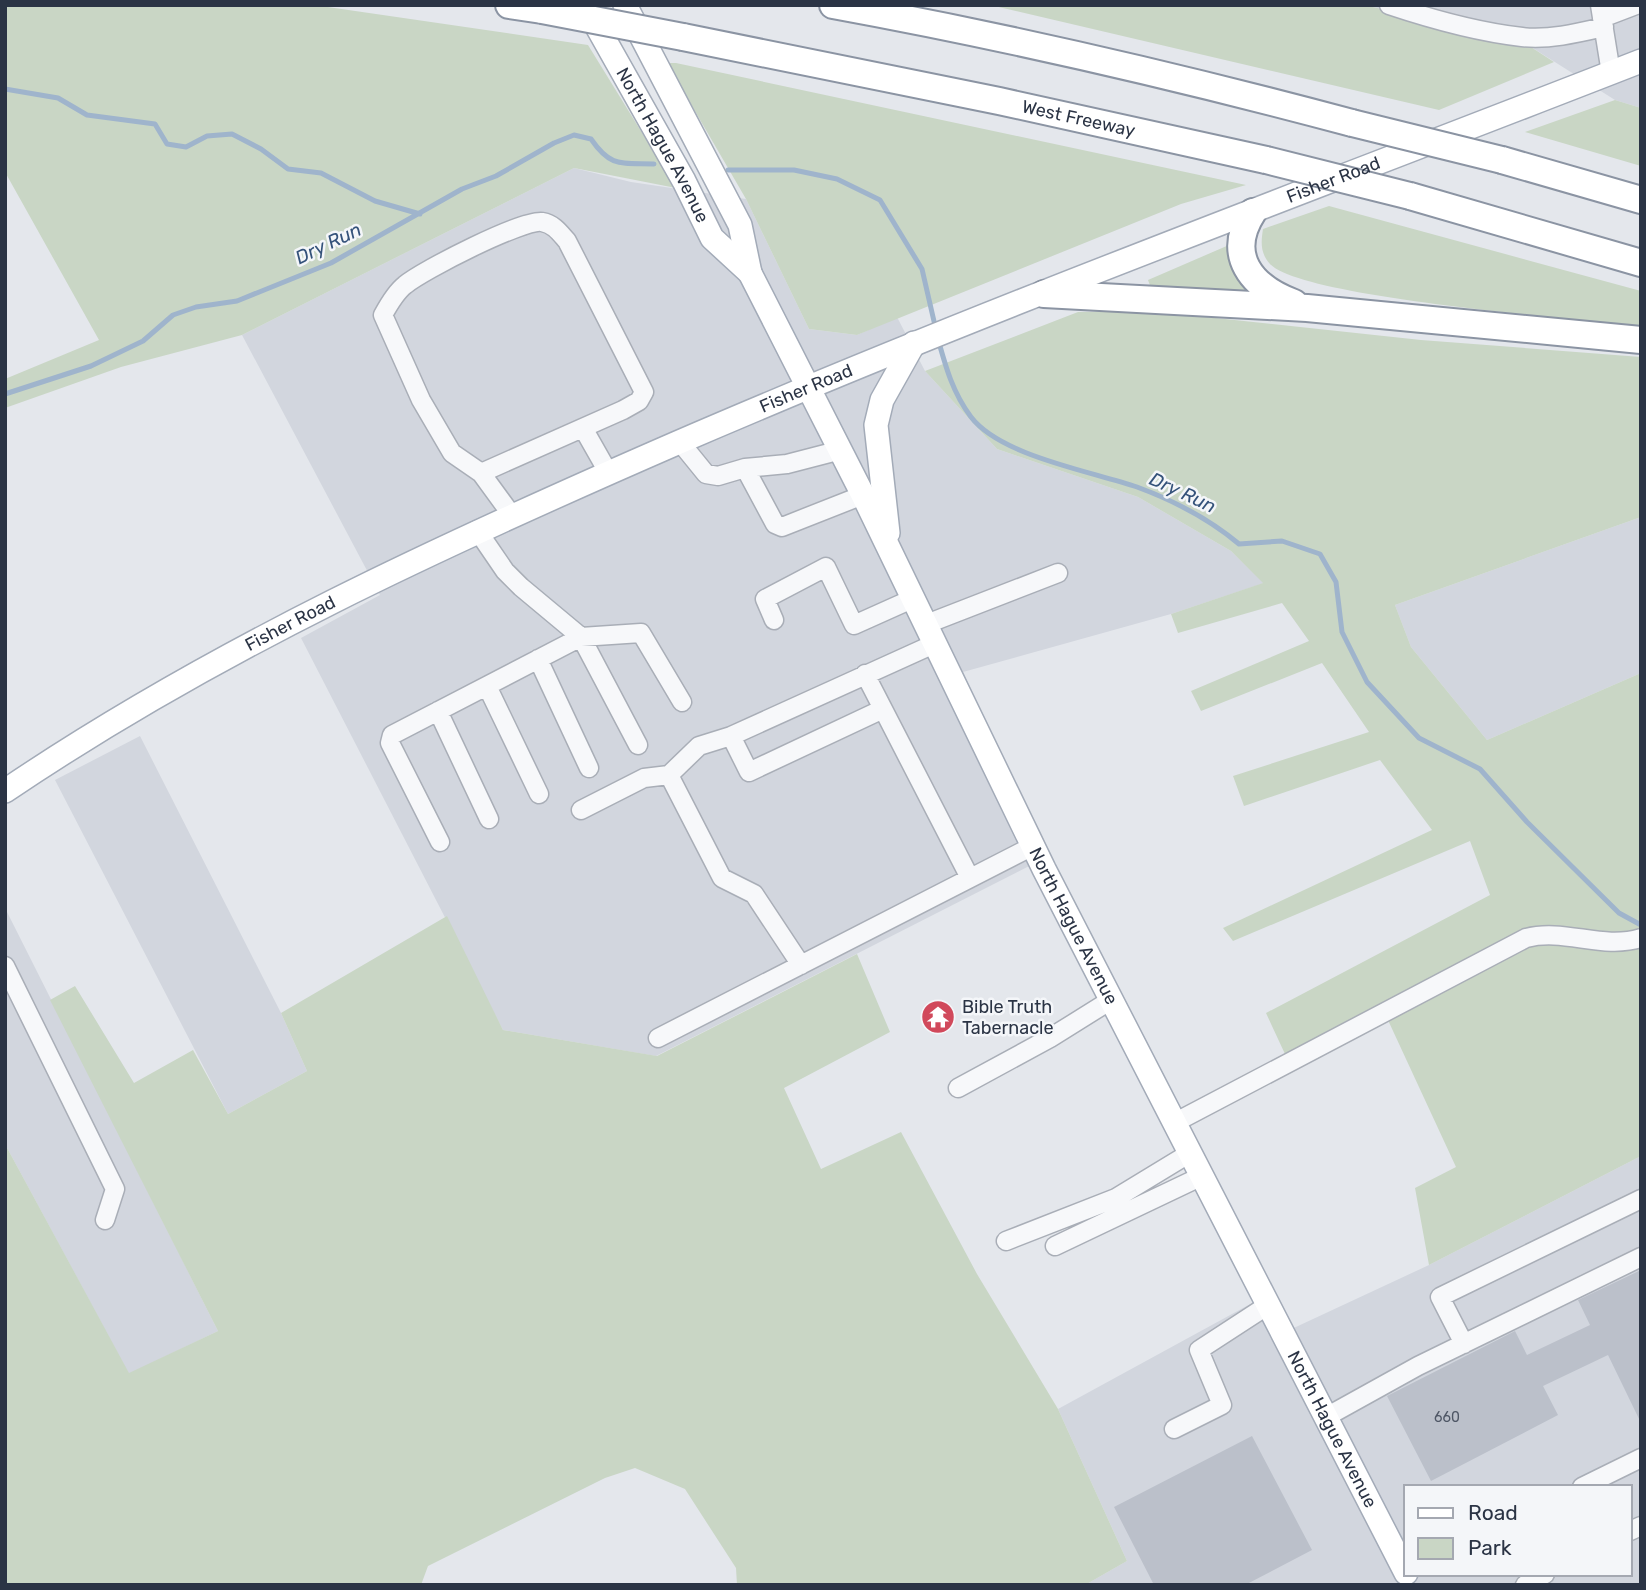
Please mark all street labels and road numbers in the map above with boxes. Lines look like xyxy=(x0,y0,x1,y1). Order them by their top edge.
street label: North Hague Avenue xyxy=(611,64,714,226)
street label: West Freeway xyxy=(1020,95,1137,142)
street label: Fisher Road xyxy=(1283,152,1383,208)
street label: Fisher Road xyxy=(756,359,856,418)
street label: Fisher Road xyxy=(241,591,339,656)
street label: North Hague Avenue xyxy=(1024,844,1123,1008)
street label: North Hague Avenue xyxy=(1283,1347,1382,1512)

